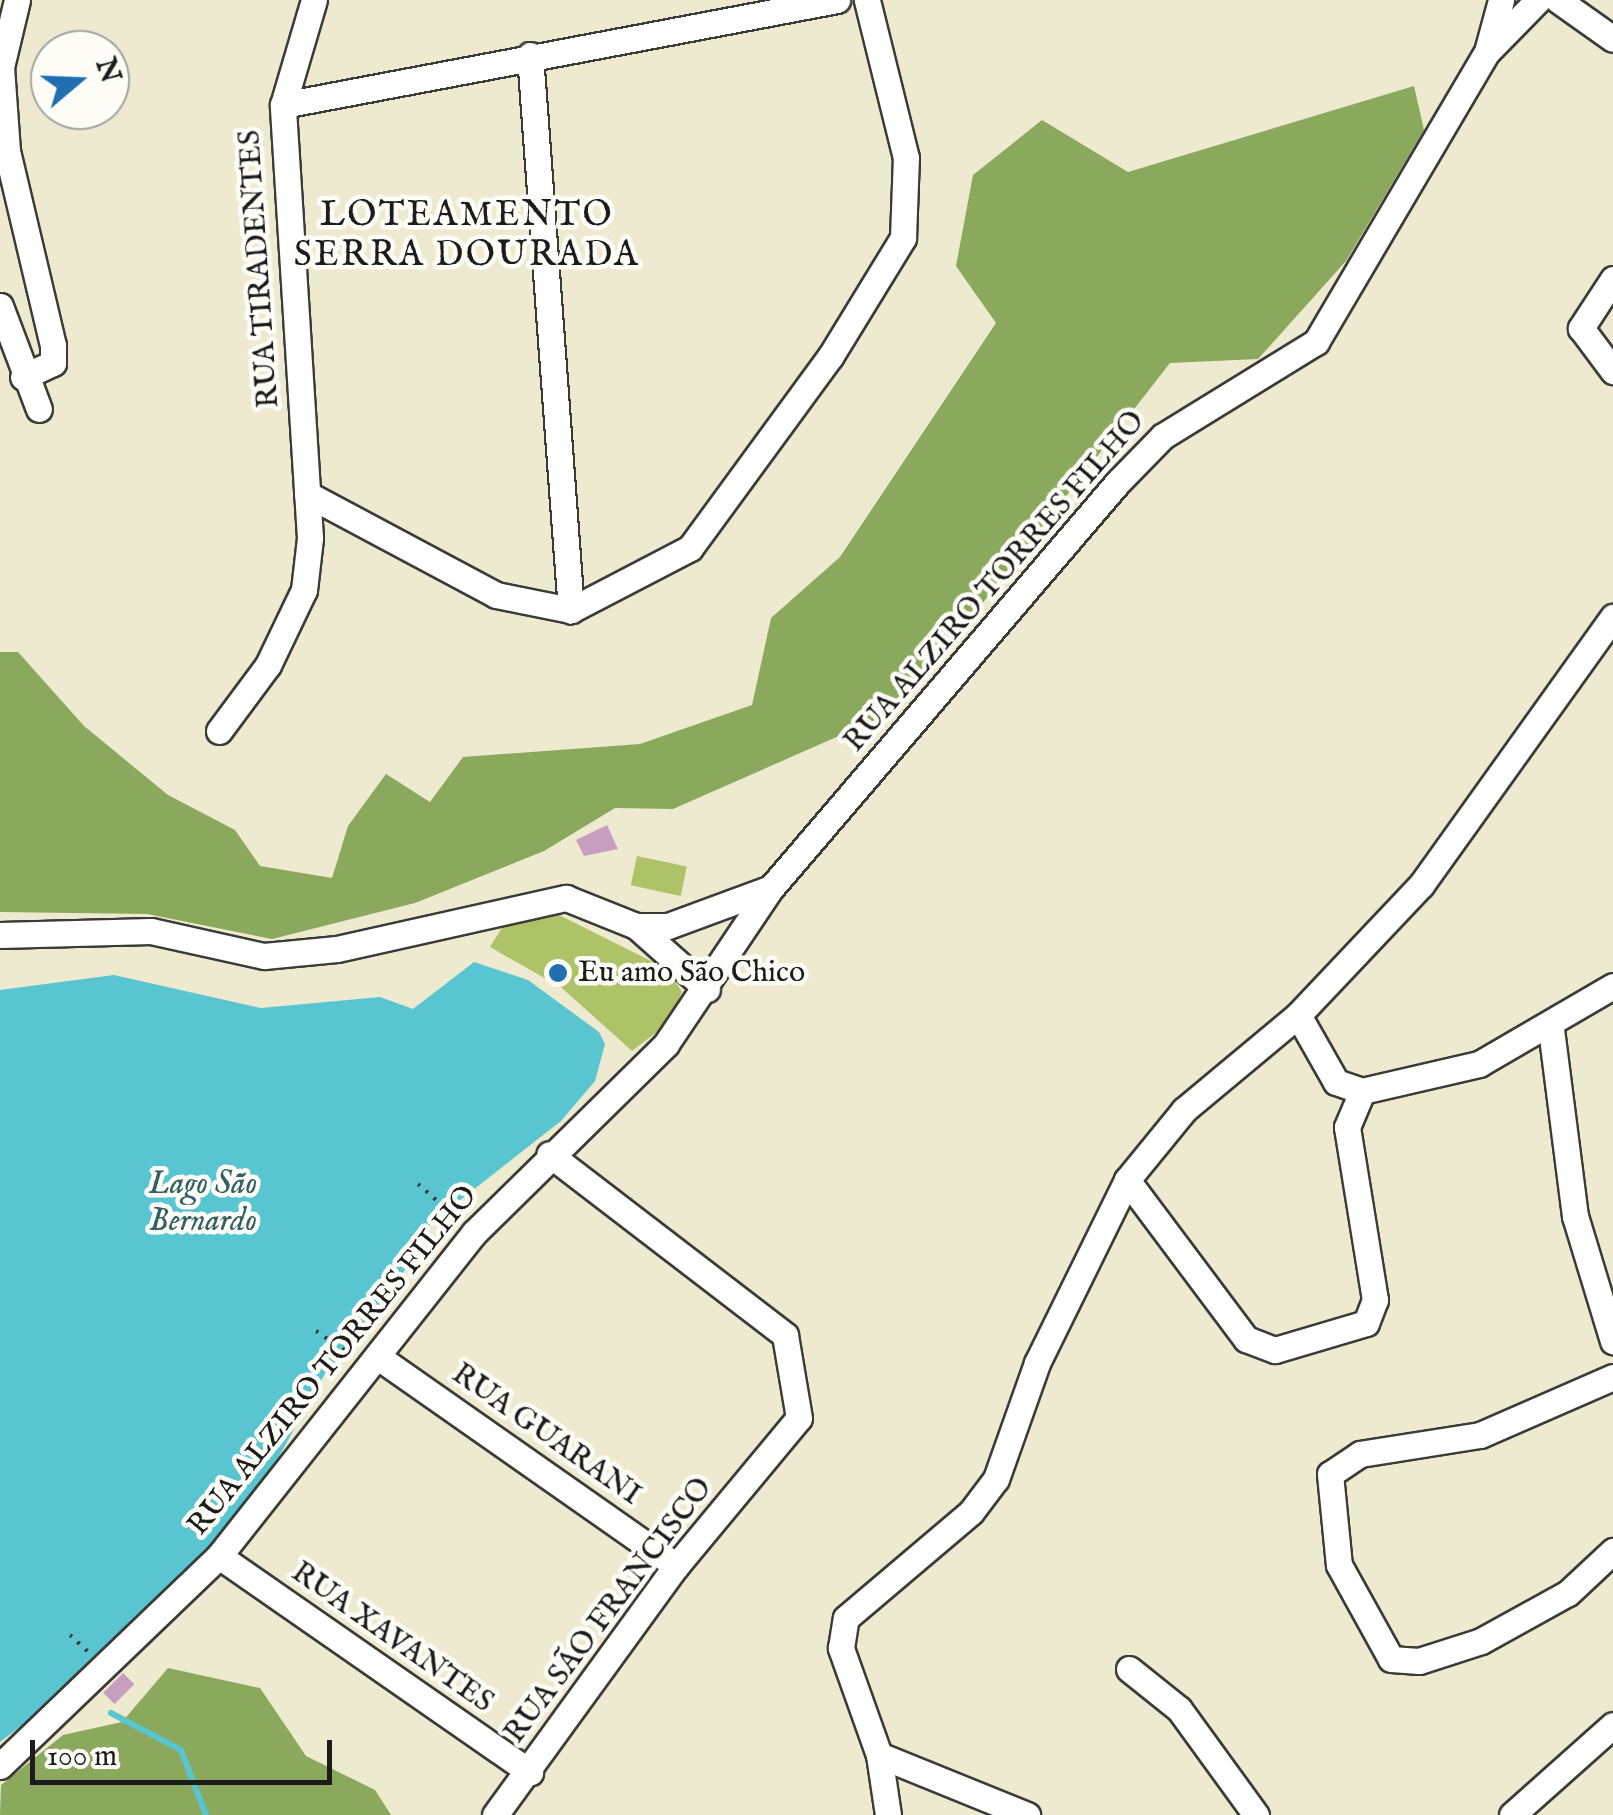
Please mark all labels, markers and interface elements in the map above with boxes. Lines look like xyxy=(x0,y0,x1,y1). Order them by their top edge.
north arrow xyxy=(30,30,130,130)
text: N xyxy=(86,54,127,88)
street label: RUA TIRADENTES xyxy=(232,129,288,409)
district label: LOTEAMENTO SERRA DOURADA xyxy=(294,195,640,277)
street label: RUA ALZIRO TORRES FILHO xyxy=(837,404,1153,760)
place label: Eu amo São Chico xyxy=(578,955,805,991)
marker: Eu amo São Chico xyxy=(547,962,569,984)
water label: Lago São Bernardo xyxy=(149,1167,257,1242)
street label: RUA ALZIRO TORRES FILHO xyxy=(181,1179,485,1543)
street label: RUA GUARANI xyxy=(445,1356,647,1514)
street label: RUA SÃO FRANCISCO xyxy=(497,1471,721,1751)
street label: RUA XAVANTES xyxy=(284,1555,500,1721)
scale bar xyxy=(35,1720,338,1782)
text: 100 m xyxy=(47,1738,117,1776)

